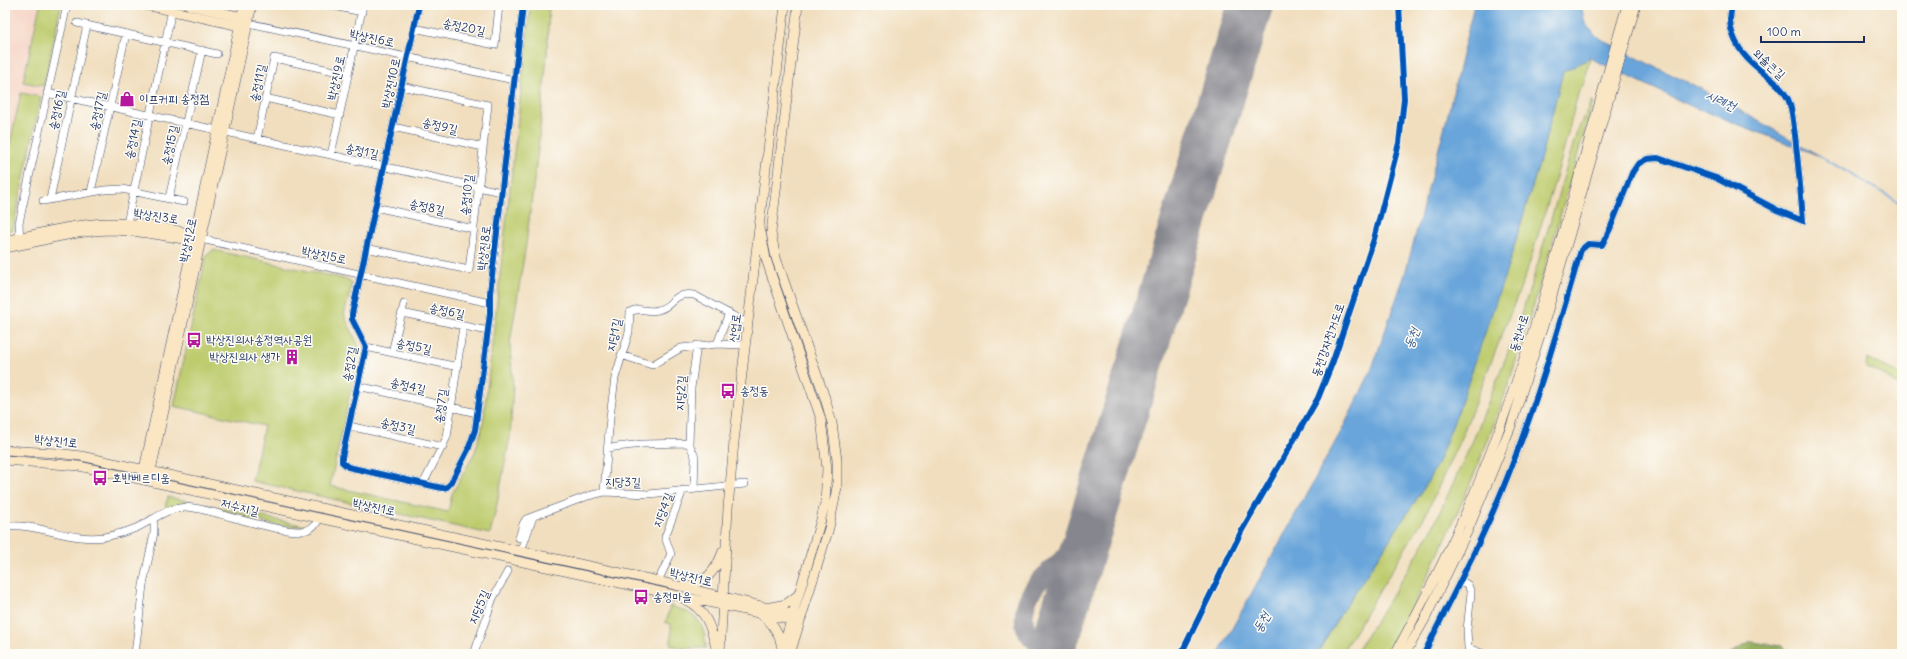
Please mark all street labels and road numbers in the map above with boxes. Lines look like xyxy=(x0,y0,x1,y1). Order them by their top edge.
street label: 송정20길 xyxy=(441,15,487,38)
street label: 박상진6로 xyxy=(348,25,396,50)
street label: 외솔큰길 xyxy=(1750,45,1789,82)
street label: 박상진9로 xyxy=(323,54,348,102)
street label: 박상진10로 xyxy=(378,56,403,110)
street label: 송정11길 xyxy=(246,62,269,103)
street label: 송정16길 xyxy=(45,88,68,131)
street label: 송정17길 xyxy=(86,90,109,132)
street label: 송정9길 xyxy=(421,114,460,137)
street label: 송정14길 xyxy=(121,117,144,160)
street label: 송정15길 xyxy=(158,123,181,166)
street label: 송정1길 xyxy=(344,140,380,161)
street label: 송정10길 xyxy=(457,173,476,216)
street label: 송정8길 xyxy=(408,195,447,218)
street label: 박상진3로 xyxy=(132,205,180,226)
street label: 박상진2로 xyxy=(175,216,200,264)
street label: 박상진8로 xyxy=(473,224,494,271)
street label: 박상진5로 xyxy=(300,242,348,267)
street label: 송정6길 xyxy=(428,299,467,322)
street label: 동천강자전거도로 xyxy=(1308,301,1347,379)
street label: 동천서로 xyxy=(1506,312,1531,354)
street label: 산업로 xyxy=(725,313,744,343)
street label: 지당1길 xyxy=(603,317,624,353)
street label: 송정5길 xyxy=(395,334,434,357)
street label: 송정2길 xyxy=(339,345,360,383)
street label: 송정4길 xyxy=(389,374,428,397)
street label: 지당2길 xyxy=(672,374,689,411)
street label: 송정7길 xyxy=(431,387,450,424)
street label: 송정3길 xyxy=(379,414,418,437)
street label: 박상진1로 xyxy=(34,431,78,450)
street label: 지당3길 xyxy=(605,474,641,489)
street label: 지당4길 xyxy=(649,490,676,529)
street label: 저수지길 xyxy=(220,495,261,519)
street label: 박상진1로 xyxy=(351,495,397,518)
street label: 박상진1로 xyxy=(668,564,714,589)
street label: 지당5길 xyxy=(465,587,493,626)

